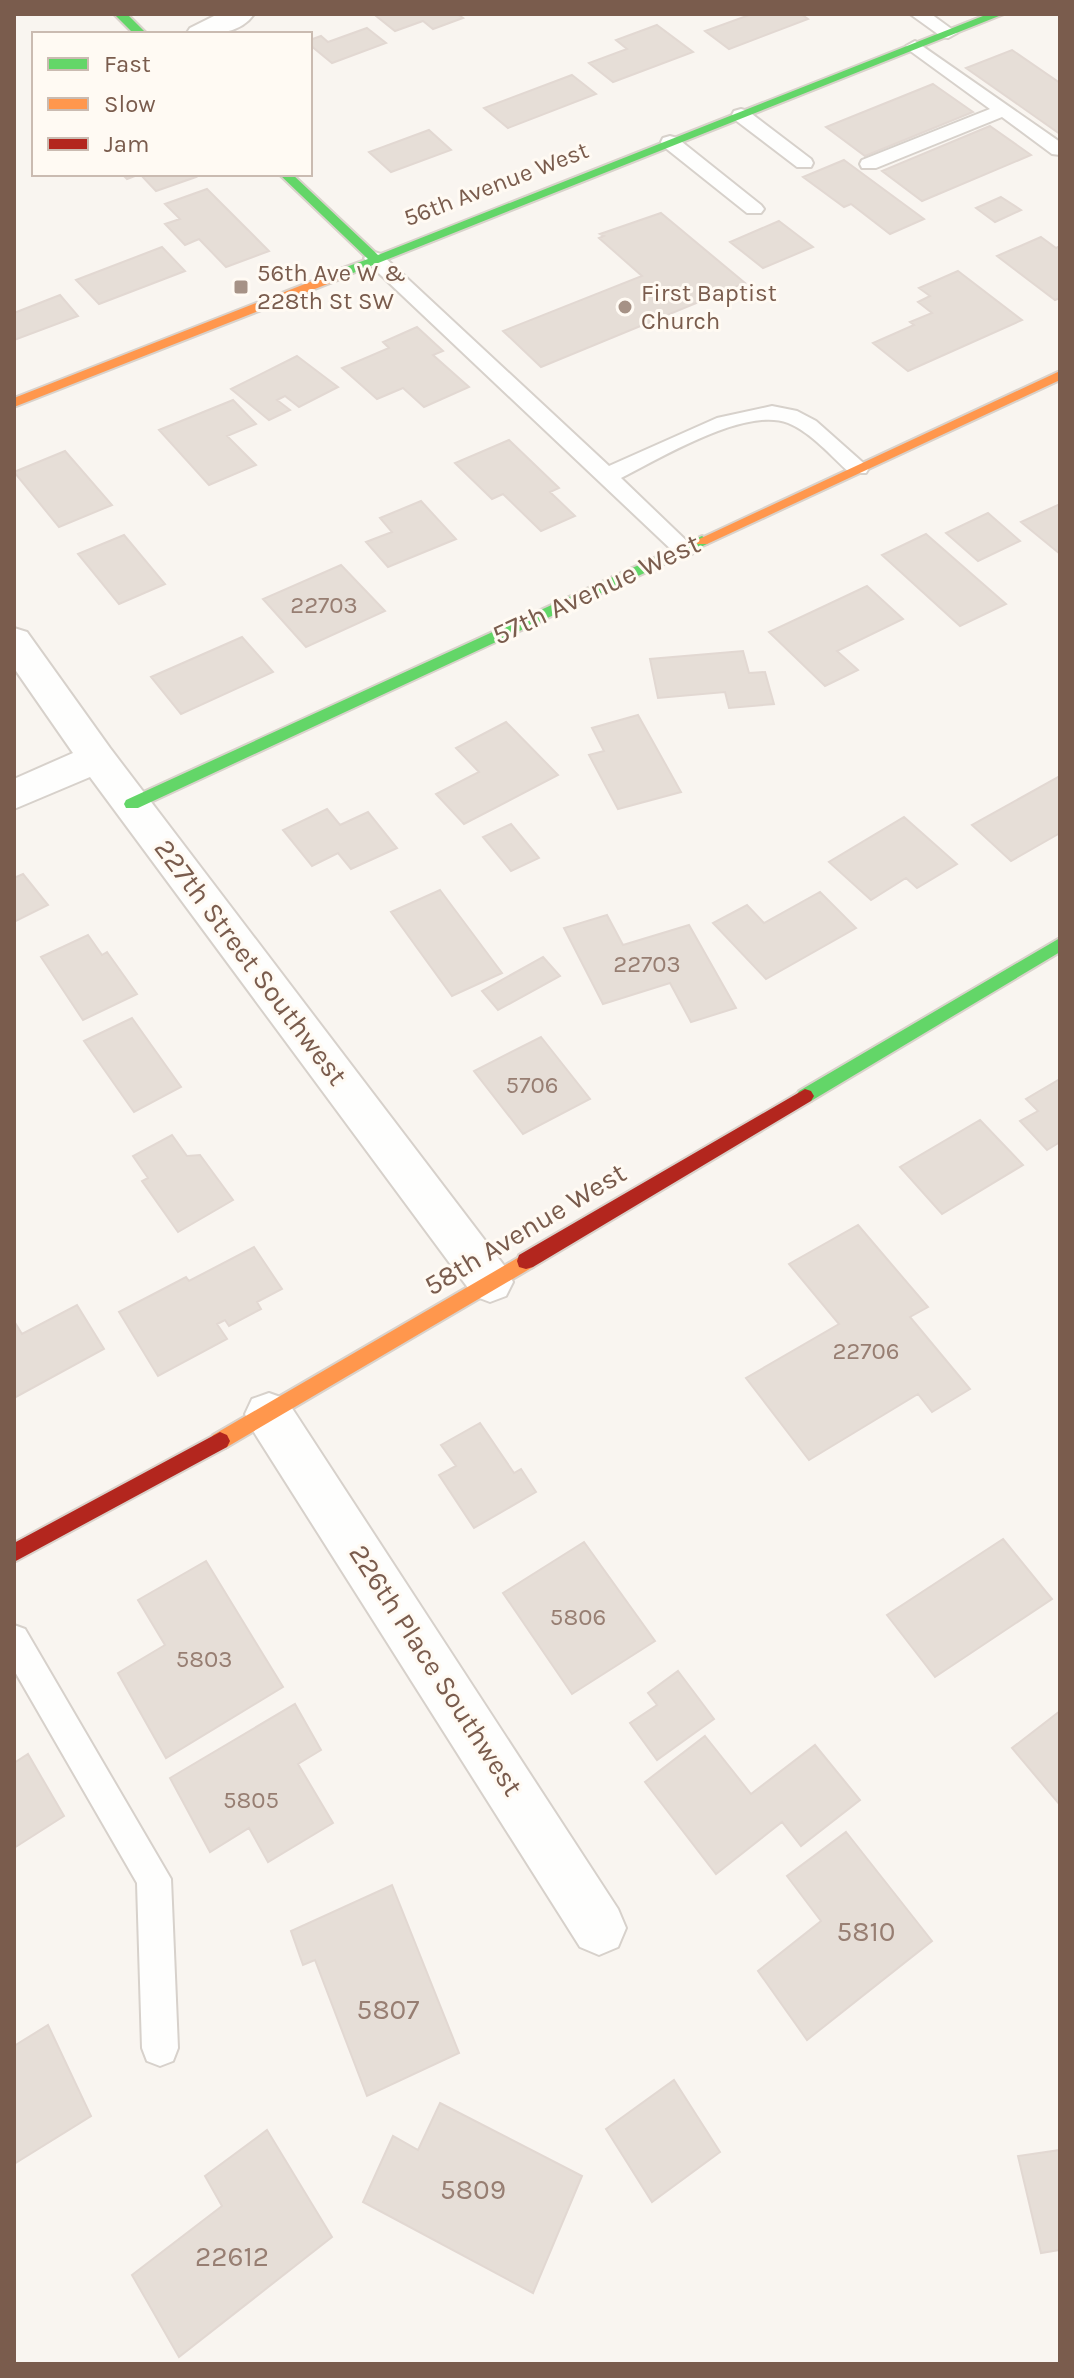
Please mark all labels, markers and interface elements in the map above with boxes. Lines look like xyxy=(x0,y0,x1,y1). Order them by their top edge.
legend xyxy=(32,32,312,176)
text: Fast xyxy=(104,50,151,78)
text: Slow xyxy=(104,90,156,118)
text: Jam xyxy=(104,130,149,158)
street label: 56th Avenue West xyxy=(400,136,592,232)
place label: 56th Ave W & 228th St SW xyxy=(257,259,406,315)
marker: 56th Ave W & 228th St SW xyxy=(232,278,250,296)
place label: First Baptist Church xyxy=(641,279,777,335)
marker: First Baptist Church xyxy=(616,298,634,316)
street label: 57th Avenue West xyxy=(487,526,705,652)
house number: 22703 xyxy=(290,591,358,619)
street label: 227th Street Southwest xyxy=(148,832,354,1092)
house number: 22703 xyxy=(613,950,681,978)
house number: 5706 xyxy=(506,1071,558,1099)
street label: 58th Avenue West xyxy=(418,1156,632,1302)
house number: 22706 xyxy=(832,1337,900,1365)
street label: 226th Place Southwest xyxy=(342,1538,530,1802)
house number: 5806 xyxy=(550,1603,606,1631)
house number: 5803 xyxy=(176,1645,232,1673)
house number: 5805 xyxy=(223,1786,279,1814)
house number: 5810 xyxy=(837,1915,895,1948)
house number: 5807 xyxy=(357,1993,419,2026)
house number: 5809 xyxy=(440,2173,506,2206)
house number: 22612 xyxy=(195,2240,269,2273)

